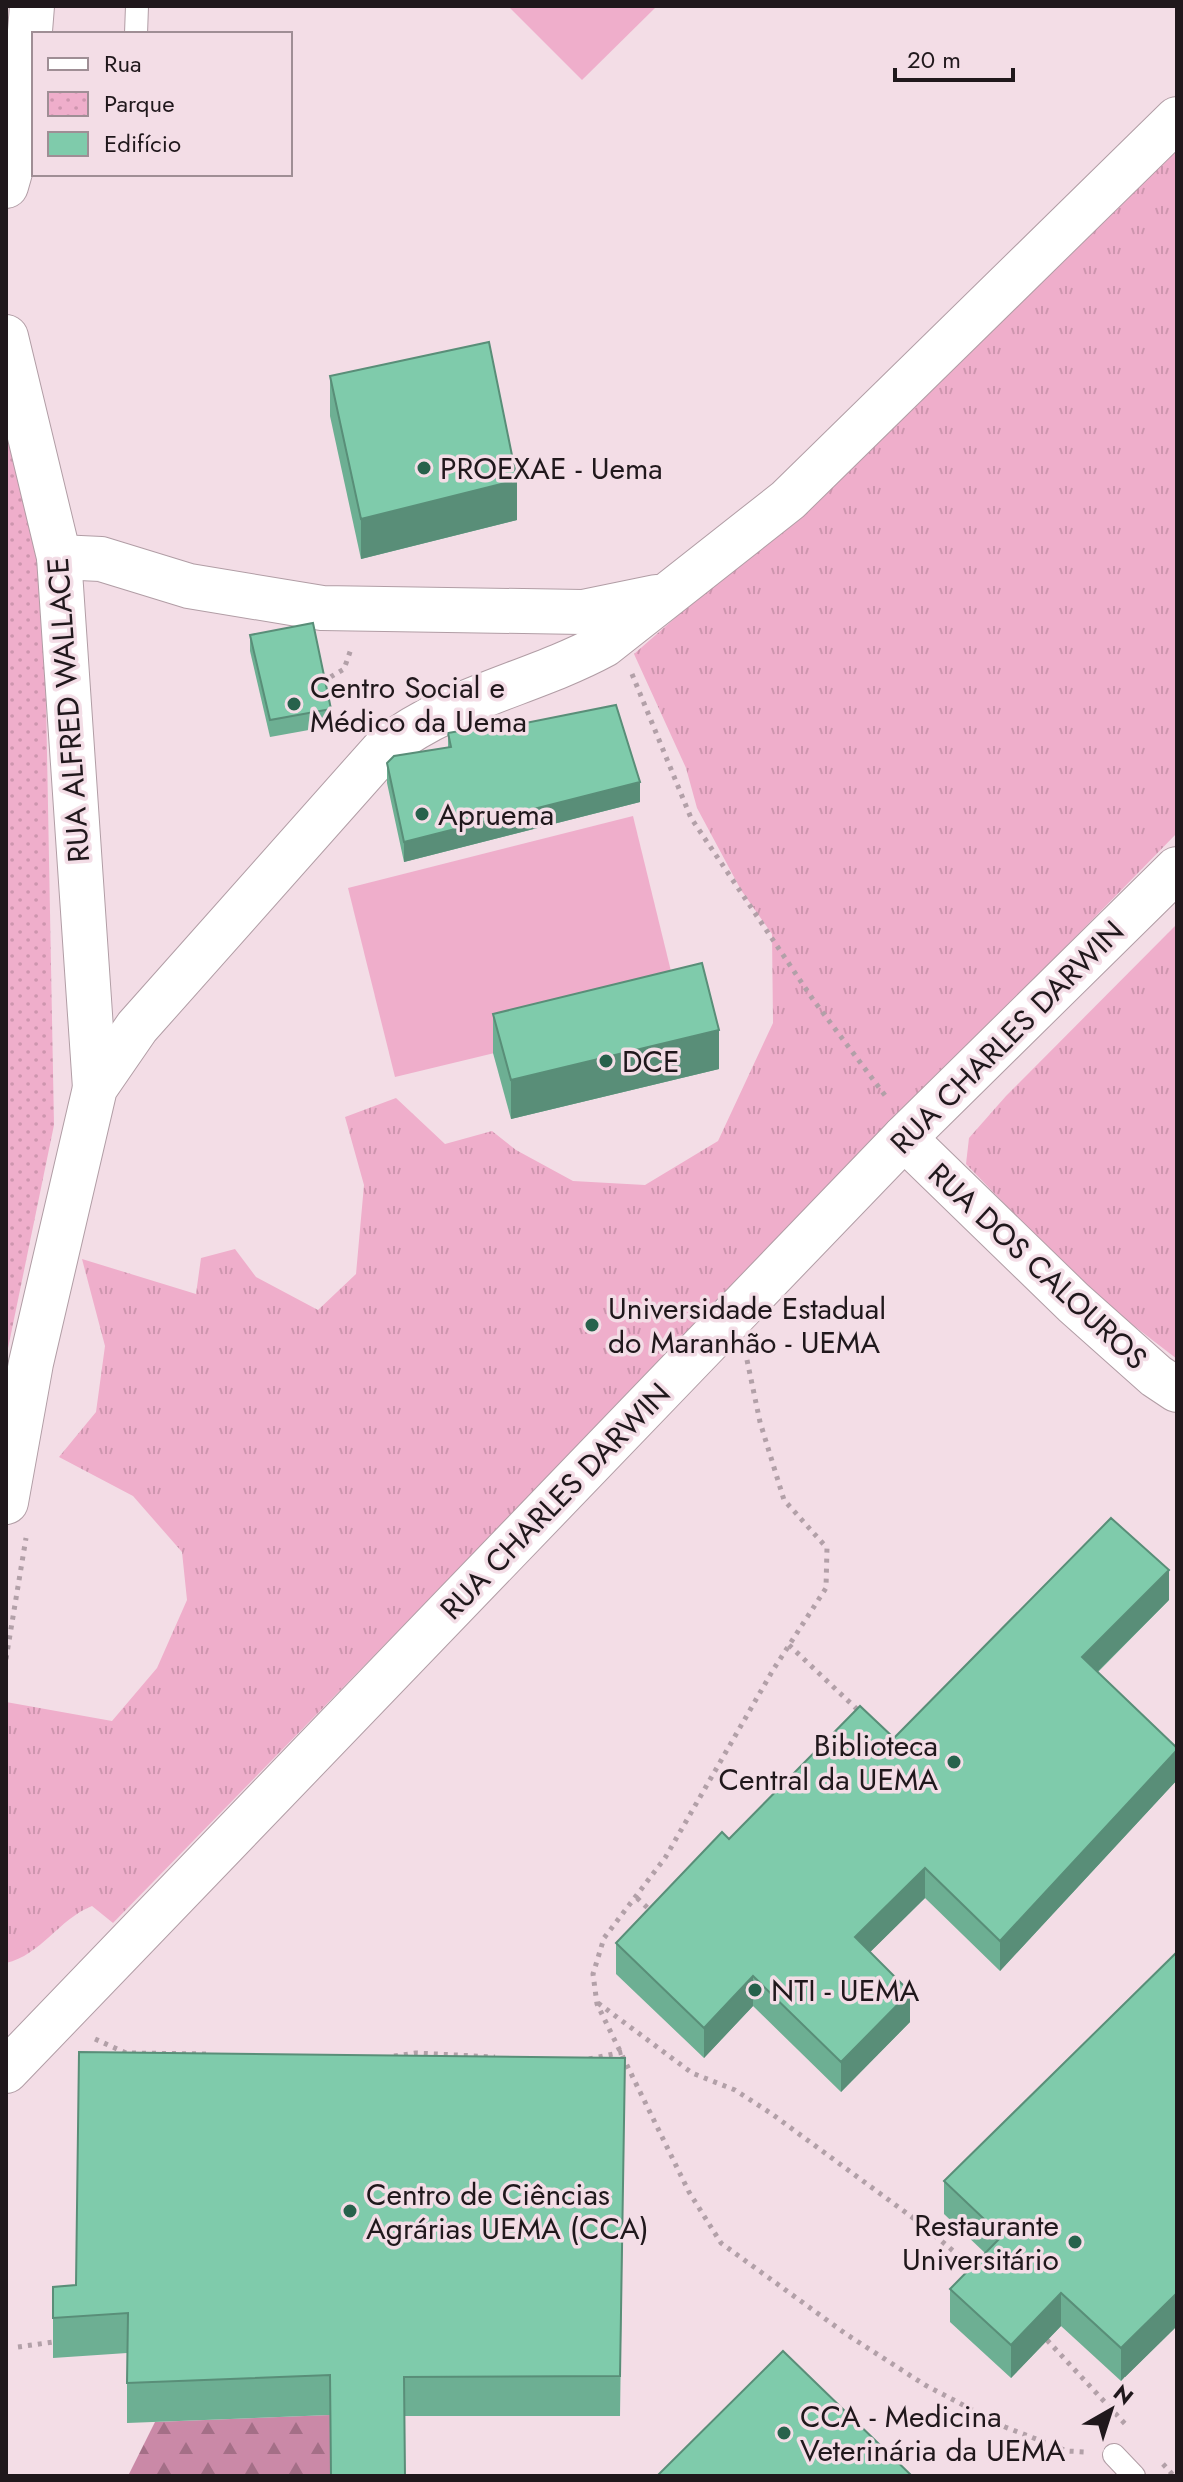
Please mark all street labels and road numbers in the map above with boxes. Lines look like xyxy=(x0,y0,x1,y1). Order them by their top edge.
street label: RUA ALFRED WALLACE xyxy=(36,556,100,864)
street label: RUA CHARLES DARWIN xyxy=(880,910,1134,1164)
street label: RUA DOS CALOUROS xyxy=(919,1153,1157,1379)
street label: RUA CHARLES DARWIN xyxy=(430,1373,680,1629)

